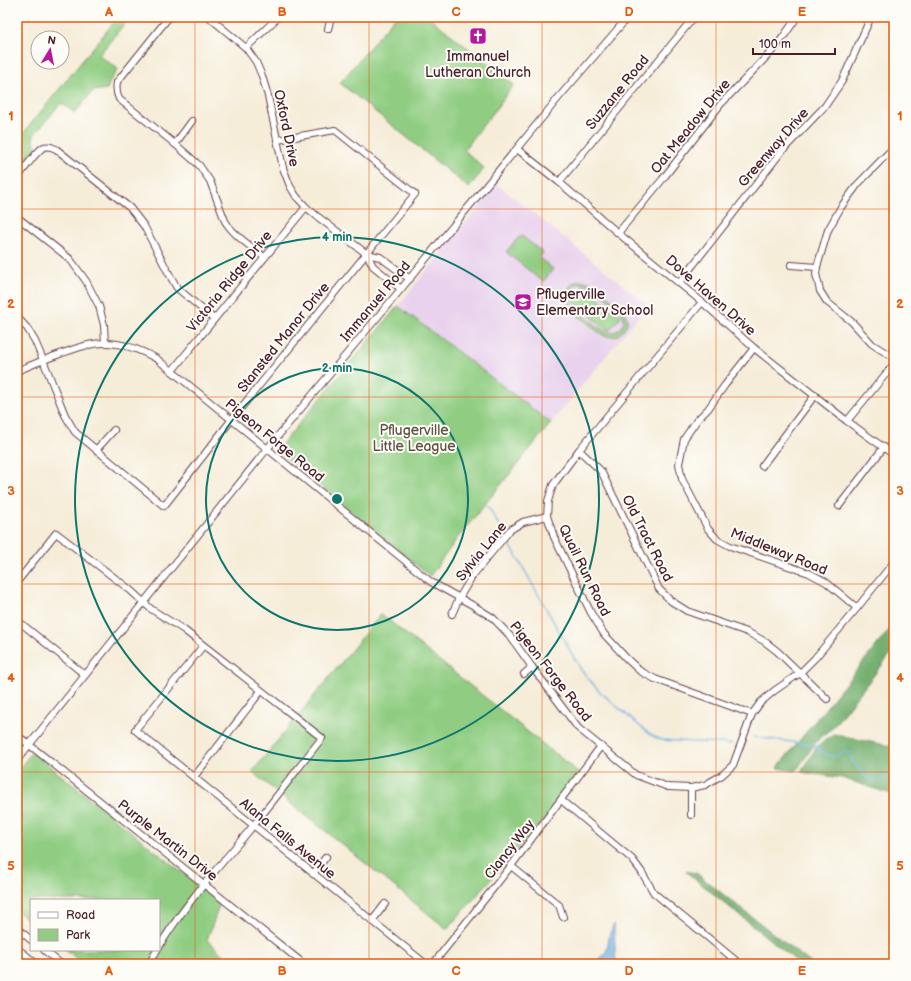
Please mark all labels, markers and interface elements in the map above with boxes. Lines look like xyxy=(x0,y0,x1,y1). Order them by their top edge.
text: A xyxy=(104,4,113,20)
text: B xyxy=(277,4,287,20)
text: C xyxy=(451,4,461,20)
text: D xyxy=(624,4,634,20)
text: E xyxy=(798,4,807,20)
church icon: Immanuel Lutheran Church xyxy=(468,26,488,46)
north arrow xyxy=(30,30,70,70)
scale bar xyxy=(753,30,835,56)
text: N xyxy=(46,34,57,48)
text: 100 m xyxy=(759,37,791,52)
place label: Immanuel Lutheran Church xyxy=(425,48,531,81)
street label: Suzzane Road xyxy=(582,52,653,133)
street label: Oat Meadow Drive xyxy=(647,76,734,177)
street label: Oxford Drive xyxy=(270,88,303,168)
street label: Greenway Drive xyxy=(734,104,812,190)
text: 1 xyxy=(8,108,14,124)
text: 1 xyxy=(897,108,903,124)
street label: Victoria Ridge Drive xyxy=(183,227,276,335)
text: 4 min xyxy=(322,230,352,245)
street label: Dove Haven Drive xyxy=(662,252,759,339)
street label: Immanuel Road xyxy=(337,258,414,345)
street label: Stansted Manor Drive xyxy=(234,279,333,396)
place label: Pflugerville Elementary School xyxy=(536,286,654,319)
school or university icon: Pflugerville Elementary School xyxy=(513,292,533,312)
text: 2 xyxy=(7,296,15,312)
text: 2 xyxy=(896,296,904,312)
text: 2 min xyxy=(322,361,352,376)
street label: Pigeon Forge Road xyxy=(222,395,328,486)
park label: Pflugerville Little League xyxy=(372,422,456,455)
text: 3 xyxy=(7,483,15,499)
text: 3 xyxy=(896,483,904,499)
centre of rings xyxy=(330,492,344,506)
street label: Old Tract Road xyxy=(618,492,677,584)
street label: Sylvia Lane xyxy=(452,518,510,584)
street label: Quail Run Road xyxy=(555,522,614,619)
street label: Middleway Road xyxy=(728,524,830,579)
street label: Pigeon Forge Road xyxy=(506,618,595,725)
text: 4 xyxy=(7,670,15,686)
text: 4 xyxy=(896,670,904,686)
street label: Alana Falls Avenue xyxy=(236,794,339,882)
street label: Purple Martin Drive xyxy=(114,796,221,885)
street label: Clancy Way xyxy=(481,816,538,883)
text: 5 xyxy=(7,858,15,874)
text: 5 xyxy=(896,858,904,874)
legend xyxy=(30,899,160,951)
text: Road xyxy=(66,908,95,923)
text: Park xyxy=(66,928,90,943)
text: A xyxy=(104,963,113,979)
text: B xyxy=(277,963,287,979)
text: C xyxy=(451,963,461,979)
text: D xyxy=(624,963,634,979)
text: E xyxy=(798,963,807,979)

